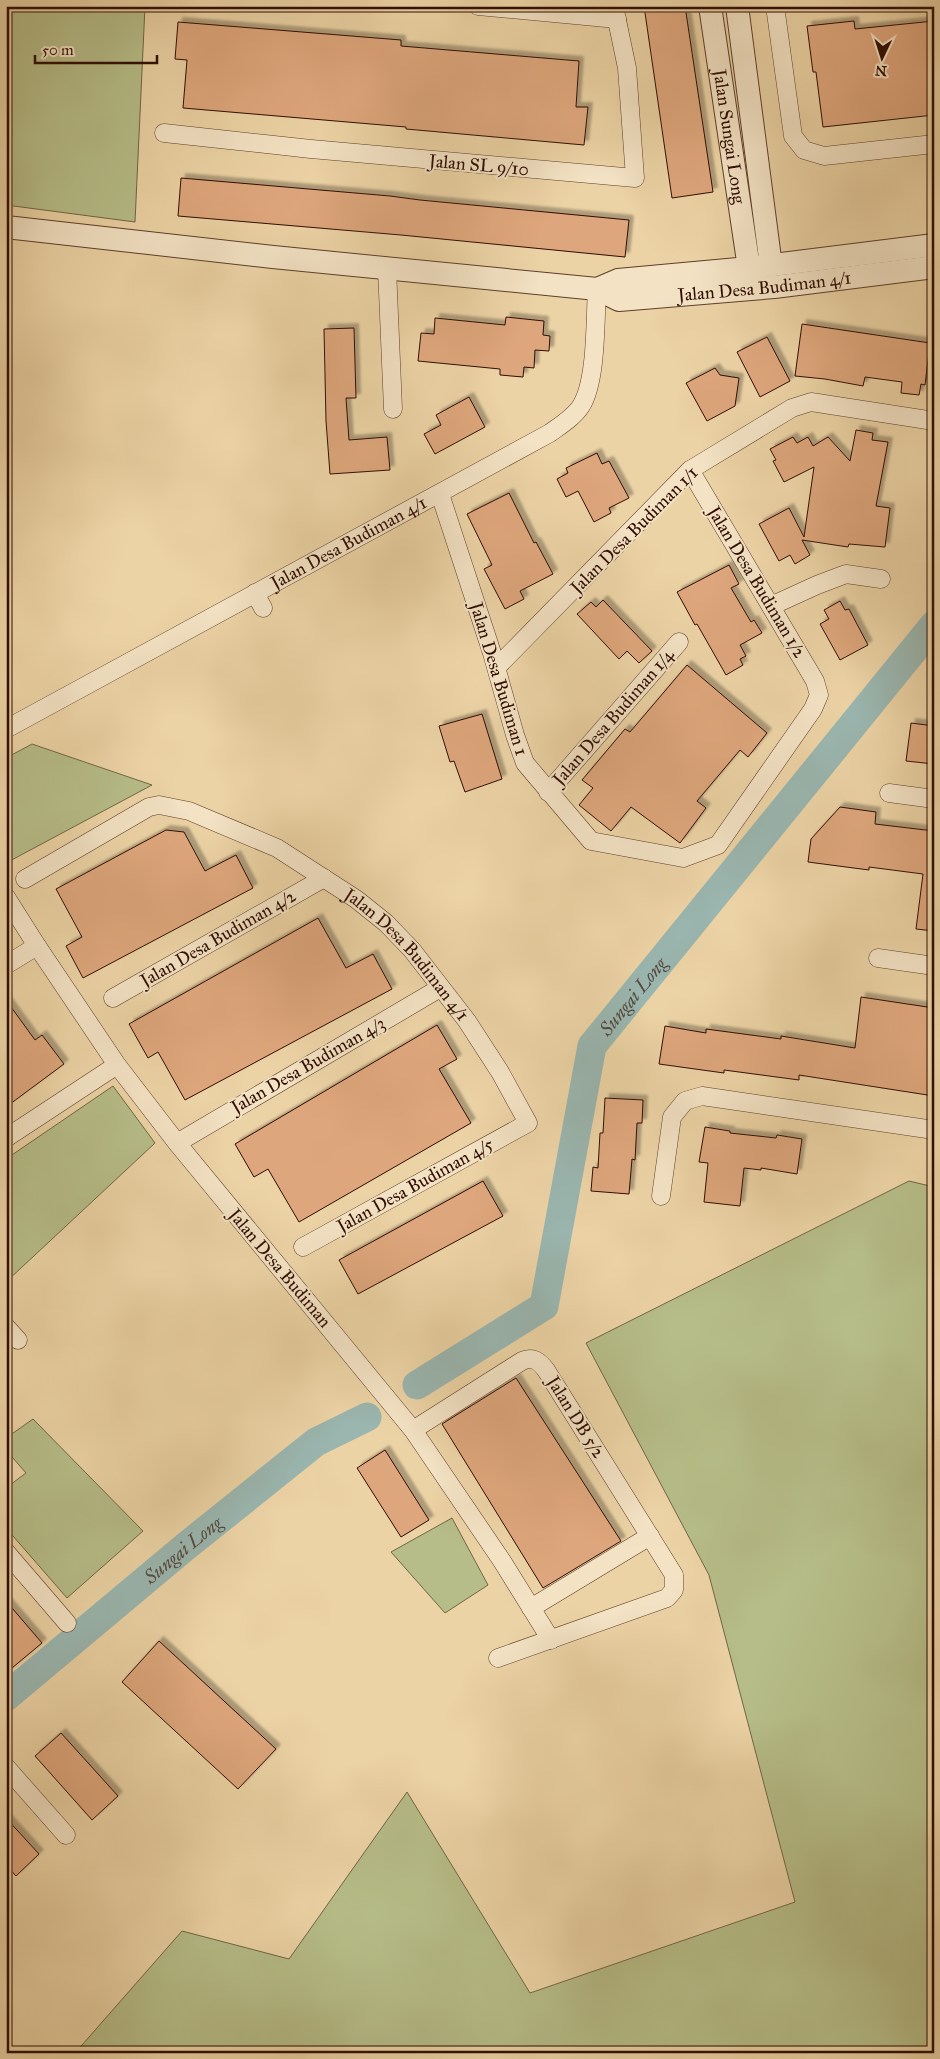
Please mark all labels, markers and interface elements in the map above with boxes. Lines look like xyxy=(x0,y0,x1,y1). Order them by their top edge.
scale bar xyxy=(35,32,158,64)
north arrow xyxy=(858,32,908,82)
text: 50 m xyxy=(42,41,74,59)
text: N xyxy=(874,62,888,79)
street label: Jalan Sungai Long xyxy=(707,66,750,206)
street label: Jalan SL 9/10 xyxy=(426,150,530,181)
street label: Jalan Desa Budiman 4/1 xyxy=(675,266,852,307)
street label: Jalan Desa Budiman 1/1 xyxy=(564,462,703,600)
street label: Jalan Desa Budiman 4/1 xyxy=(265,491,430,596)
street label: Jalan Desa Budiman 1/2 xyxy=(701,501,811,662)
street label: Jalan Desa Budiman 1 xyxy=(464,598,533,759)
street label: Jalan Desa Budiman 1/4 xyxy=(546,644,680,792)
street label: Jalan Desa Budiman 4/1 xyxy=(338,882,474,1025)
street label: Jalan Desa Budiman 4/2 xyxy=(135,884,300,993)
water label: Sungai Long xyxy=(593,951,672,1041)
street label: Jalan Desa Budiman 4/3 xyxy=(225,1012,389,1120)
street label: Jalan Desa Budiman 4/5 xyxy=(331,1133,498,1239)
street label: Jalan Desa Budiman xyxy=(222,1203,336,1333)
street label: Jalan DB 5/2 xyxy=(540,1370,610,1463)
water label: Sungai Long xyxy=(138,1510,228,1589)

